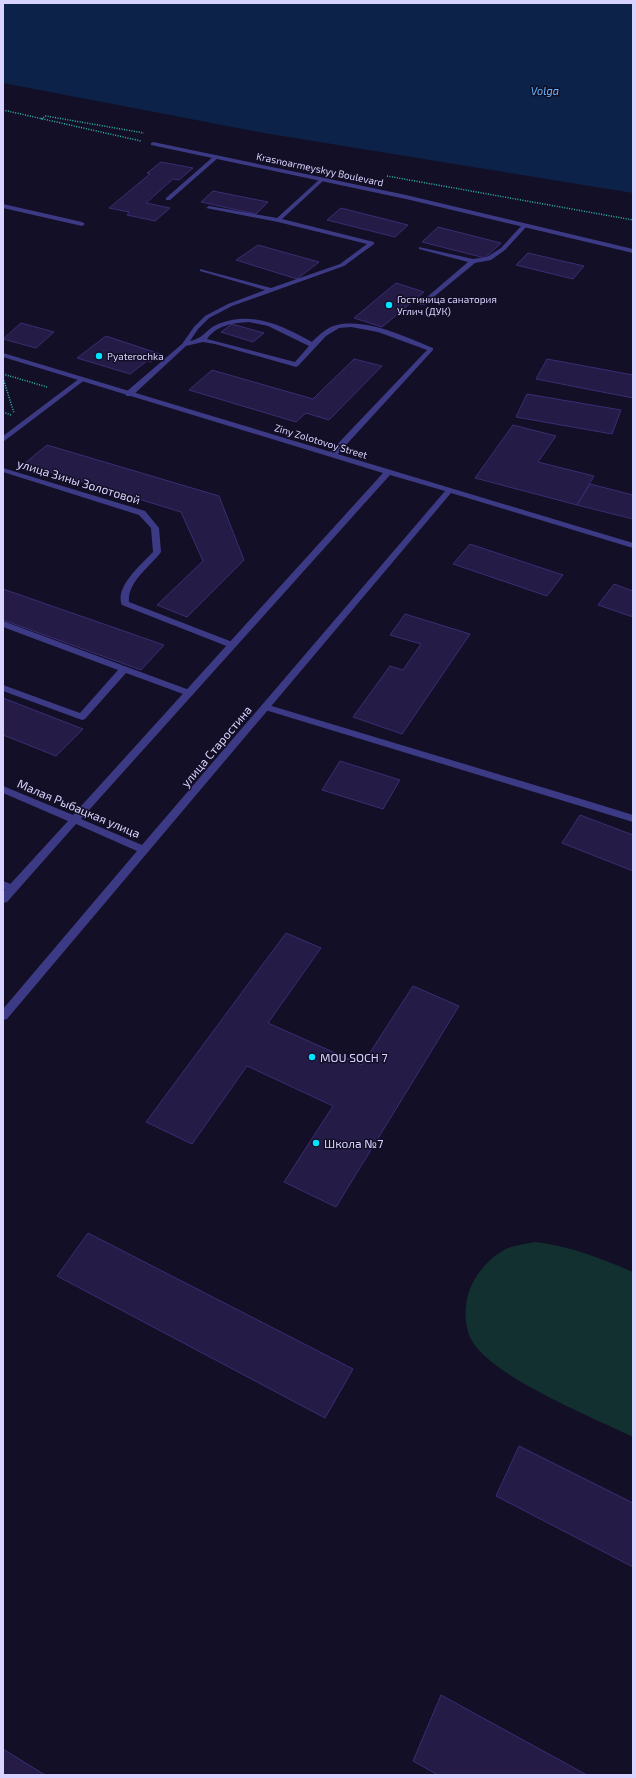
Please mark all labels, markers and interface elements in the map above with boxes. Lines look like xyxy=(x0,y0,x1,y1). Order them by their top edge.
water label: Volga xyxy=(531,84,559,97)
street label: Krasnoarmeyskyy Boulevard xyxy=(255,150,385,188)
place label: Гостиница санатория Углич (ДУК) xyxy=(397,293,497,317)
marker: Гостиница санатория Углич (ДУК) xyxy=(384,300,394,310)
place label: Pyaterochka xyxy=(107,350,164,362)
marker: Pyaterochka xyxy=(94,351,104,361)
street label: Ziny Zolotovoy Street xyxy=(273,421,369,461)
street label: улица Зины Золотовой xyxy=(15,456,142,507)
street label: улица Старостина xyxy=(178,702,255,790)
street label: Малая Рыбацкая улица xyxy=(15,776,142,841)
place label: MOU SOCH 7 xyxy=(320,1050,388,1064)
marker: MOU SOCH 7 xyxy=(307,1052,317,1062)
place label: Школа №7 xyxy=(324,1136,383,1150)
marker: Школа №7 xyxy=(311,1138,321,1148)

